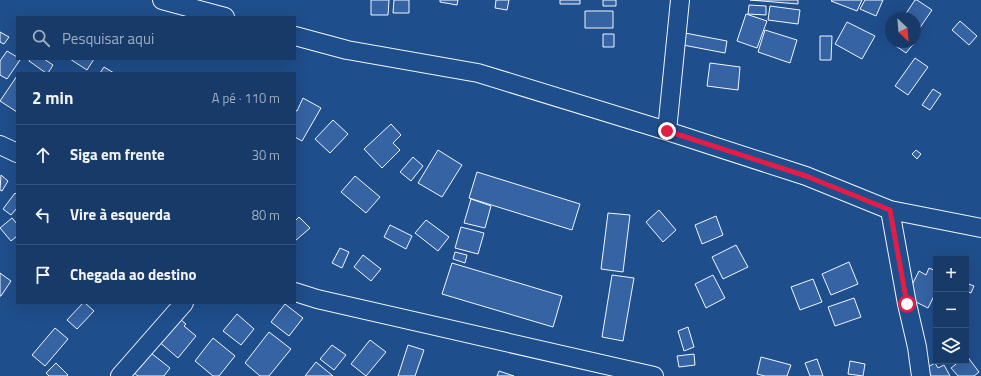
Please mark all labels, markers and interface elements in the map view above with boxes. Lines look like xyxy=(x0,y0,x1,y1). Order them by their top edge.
north arrow xyxy=(885,12,921,48)
search box xyxy=(16,16,296,60)
icon: search xyxy=(30,27,52,49)
text: Pesquisar aqui xyxy=(62,27,154,50)
text: 2 min xyxy=(32,85,73,111)
text: A pé · 110 m xyxy=(212,88,280,108)
route end xyxy=(658,122,676,140)
text: Siga em frente xyxy=(70,143,165,166)
icon: ahead xyxy=(32,144,54,166)
text: 30 m xyxy=(252,145,280,165)
text: Vire à esquerda xyxy=(70,203,171,226)
icon: left xyxy=(32,204,54,226)
text: 80 m xyxy=(252,205,280,225)
map controls xyxy=(933,256,969,364)
button: + xyxy=(933,256,969,292)
text: Chegada ao destino xyxy=(70,263,196,286)
icon: arrive xyxy=(32,264,54,286)
button: − xyxy=(933,292,969,328)
route start xyxy=(898,295,916,313)
button: layers xyxy=(933,328,969,364)

